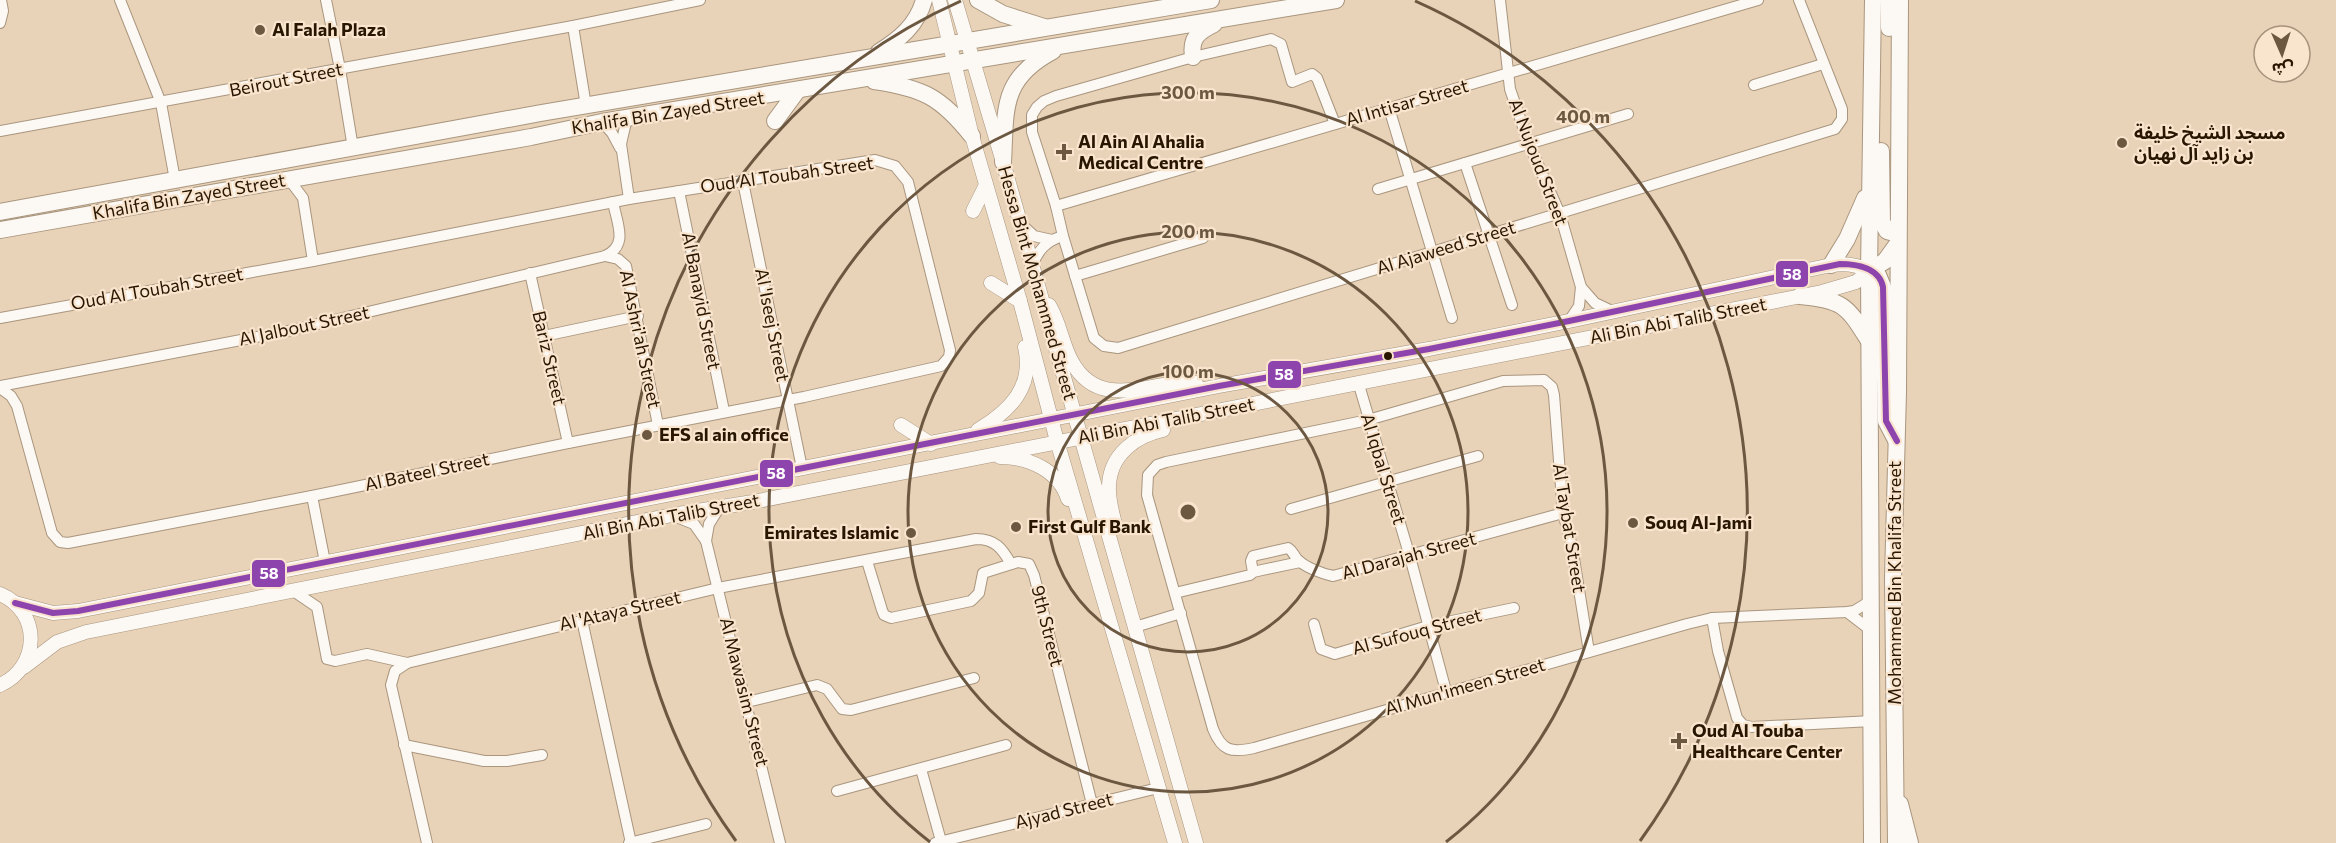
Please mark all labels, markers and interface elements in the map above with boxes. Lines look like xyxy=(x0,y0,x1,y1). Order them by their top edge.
place label: Al Falah Plaza xyxy=(272,18,386,40)
marker: Al Falah Plaza xyxy=(253,23,267,37)
north arrow xyxy=(2252,24,2312,84)
street label: Beirout Street xyxy=(227,57,344,101)
text: ش xyxy=(2271,58,2294,80)
street label: Al Intisar Street xyxy=(1343,74,1471,130)
text: 300 m xyxy=(1161,81,1215,103)
street label: Khalifa Bin Zayed Street xyxy=(570,86,766,138)
street label: Al Nujoud Street xyxy=(1505,95,1573,228)
text: 400 m xyxy=(1556,105,1610,127)
place label: مسجد الشيخ خليفة بن زايد آل نهيان xyxy=(2134,121,2285,165)
place label: Al Ain Al Ahalia Medical Centre xyxy=(1078,130,1205,173)
marker: مسجد الشيخ خليفة بن زايد آل نهيان xyxy=(2115,136,2129,150)
marker: Al Ain Al Ahalia Medical Centre xyxy=(1055,143,1073,161)
street label: Oud Al Toubah Street xyxy=(699,151,875,197)
street label: Hessa Bint Mohammed Street xyxy=(994,163,1082,402)
street label: Khalifa Bin Zayed Street xyxy=(91,168,287,224)
street label: Al Ajaweed Street xyxy=(1373,215,1518,279)
text: 200 m xyxy=(1161,220,1215,242)
street label: Al Banayid Street xyxy=(678,230,726,371)
line badge: 58 xyxy=(1775,260,1809,288)
street label: Oud Al Toubah Street xyxy=(69,262,245,314)
text: 58 xyxy=(1782,264,1802,283)
street label: Al 'Iseej Street xyxy=(751,266,795,383)
street label: Al Ashri'ah Street xyxy=(616,268,666,410)
street label: Ali Bin Abi Talib Street xyxy=(1587,292,1768,348)
street label: Al Jalbout Street xyxy=(237,300,371,350)
street label: Bariz Street xyxy=(528,308,572,407)
unlabelled marker xyxy=(1382,350,1394,362)
text: 100 m xyxy=(1162,360,1214,382)
line badge: 58 xyxy=(1267,360,1302,389)
text: 58 xyxy=(1274,364,1294,383)
street label: Ali Bin Abi Talib Street xyxy=(1075,392,1256,448)
street label: Al Iqbal Street xyxy=(1357,411,1411,527)
place label: EFS al ain office xyxy=(659,423,789,445)
marker: EFS al ain office xyxy=(640,428,654,442)
street label: Al Bateel Street xyxy=(363,447,491,495)
line badge: 58 xyxy=(759,459,794,488)
street label: Mohammed Bin Khalifa Street xyxy=(1883,461,1905,705)
street label: Al Taybat Street xyxy=(1549,462,1591,594)
text: 58 xyxy=(766,463,786,482)
street label: Ali Bin Abi Talib Street xyxy=(580,488,761,544)
centre of rings xyxy=(1178,502,1198,522)
place label: Souq Al-Jami xyxy=(1645,511,1752,533)
place label: First Gulf Bank xyxy=(1028,515,1152,537)
marker: Souq Al-Jami xyxy=(1626,516,1640,530)
marker: First Gulf Bank xyxy=(1009,520,1023,534)
place label: Emirates Islamic xyxy=(764,521,899,543)
marker: Emirates Islamic xyxy=(904,526,918,540)
street label: Al Darajah Street xyxy=(1339,527,1478,584)
line badge: 58 xyxy=(251,559,286,588)
text: 58 xyxy=(259,563,279,582)
street label: 9th Street xyxy=(1027,583,1069,669)
street label: Al 'Ataya Street xyxy=(557,585,683,635)
street label: Al Sufouq Street xyxy=(1349,603,1484,659)
street label: Al Mawasim Street xyxy=(716,615,774,769)
street label: Al Mun'imeen Street xyxy=(1382,653,1547,719)
place label: Oud Al Touba Healthcare Center xyxy=(1692,719,1843,762)
marker: Oud Al Touba Healthcare Center xyxy=(1670,732,1688,750)
street label: Ajyad Street xyxy=(1012,787,1115,833)

